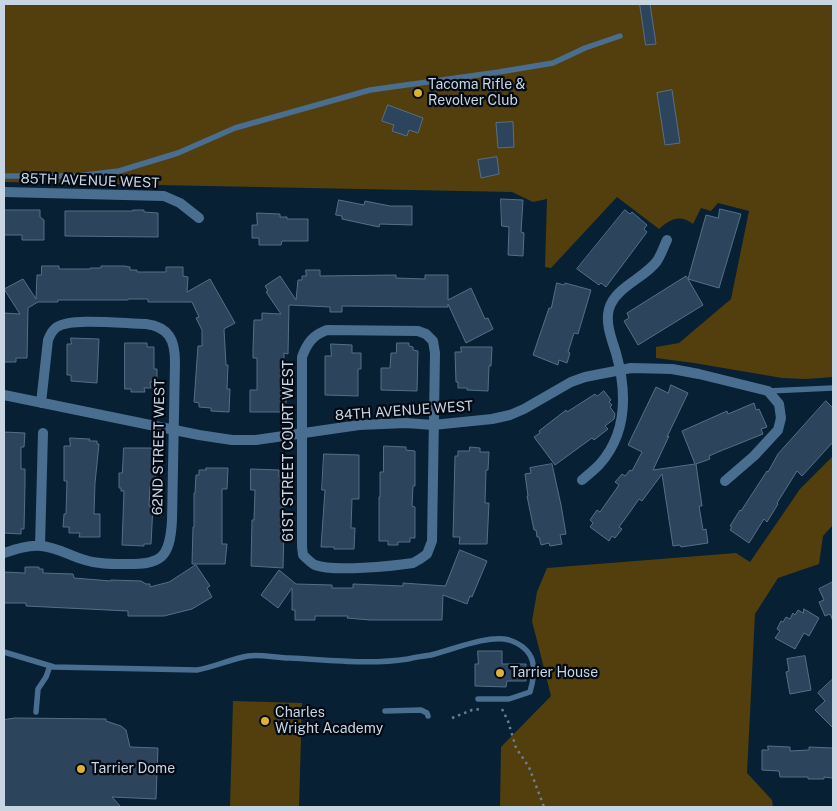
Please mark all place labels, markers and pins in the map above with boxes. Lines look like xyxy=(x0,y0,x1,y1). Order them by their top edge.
place label: Tacoma Rifle & Revolver Club xyxy=(428,77,525,110)
marker: Tacoma Rifle & Revolver Club xyxy=(412,87,424,99)
place label: Tarrier House xyxy=(510,665,598,681)
marker: Tarrier House xyxy=(494,667,506,679)
place label: Charles Wright Academy xyxy=(275,705,383,738)
marker: Charles Wright Academy xyxy=(259,715,271,727)
place label: Tarrier Dome xyxy=(91,761,175,777)
marker: Tarrier Dome xyxy=(75,763,87,775)

